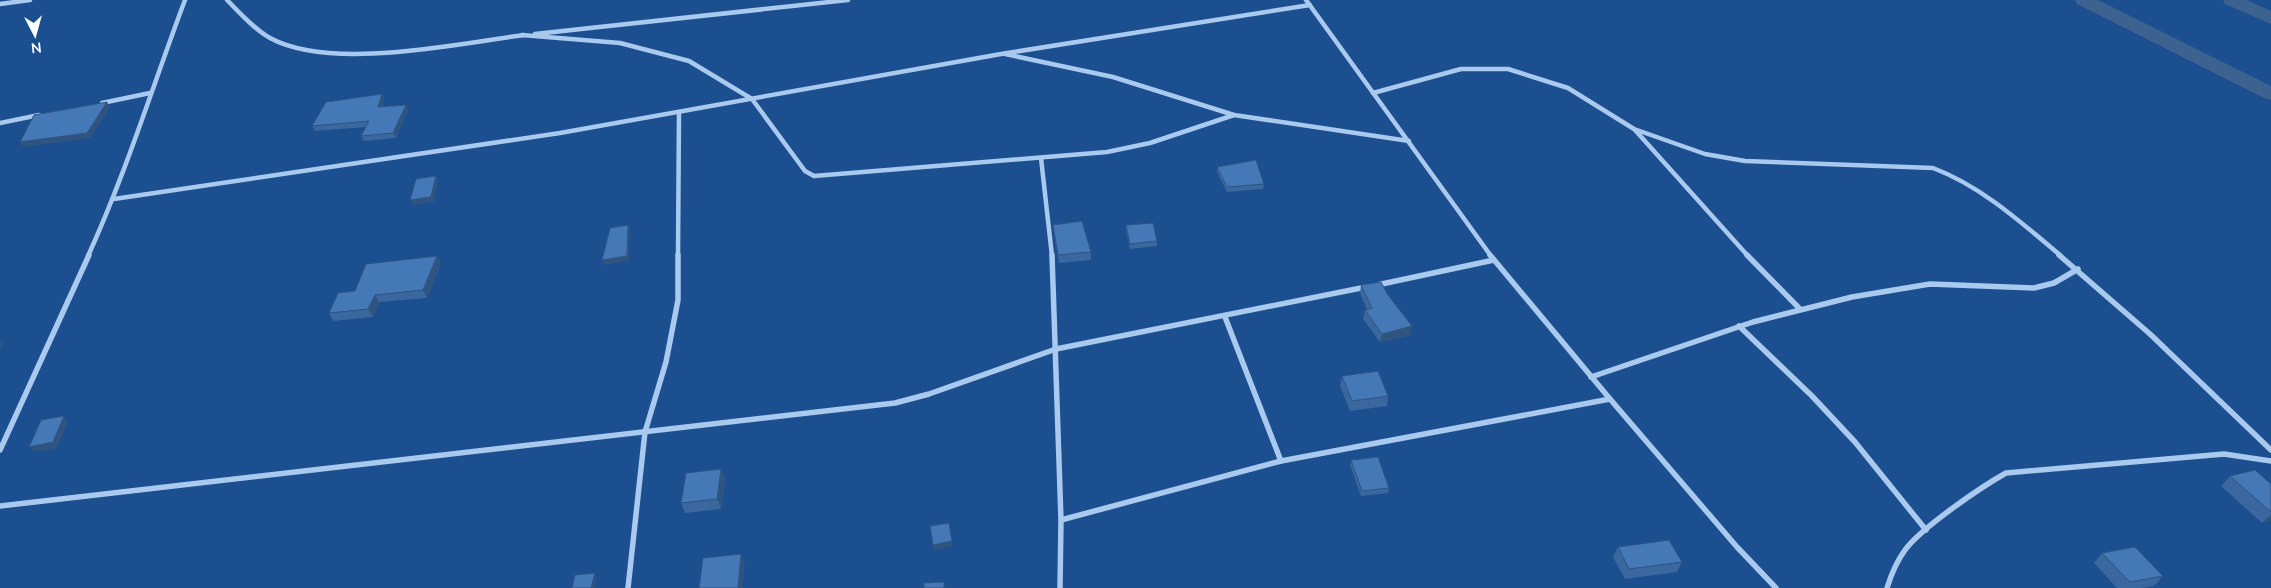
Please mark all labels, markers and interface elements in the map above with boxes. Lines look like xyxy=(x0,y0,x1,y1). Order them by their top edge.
north arrow xyxy=(10,10,60,60)
text: N xyxy=(30,37,43,57)

